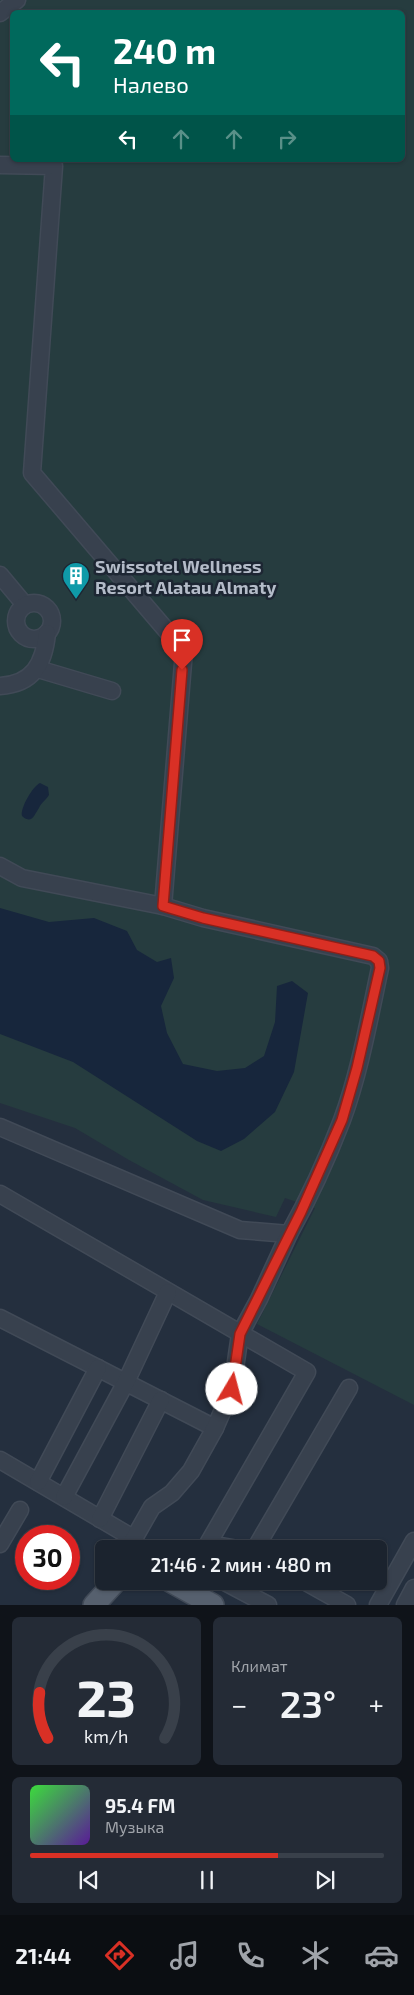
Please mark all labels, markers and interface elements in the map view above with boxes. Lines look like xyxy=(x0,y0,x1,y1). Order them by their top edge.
text: 240 m xyxy=(113,29,216,71)
icon: left xyxy=(30,30,95,95)
text: Налево xyxy=(113,71,189,97)
icon: left xyxy=(114,125,142,153)
icon: ahead xyxy=(167,125,195,153)
icon: ahead xyxy=(220,125,248,153)
icon: right xyxy=(273,125,301,153)
place label: Swissotel Wellness Resort Alatau Almaty xyxy=(95,555,277,598)
building icon: Swissotel Wellness Resort Alatau Almaty xyxy=(61,561,91,600)
pin xyxy=(161,619,203,670)
icon: arrive xyxy=(168,626,196,654)
position arrow xyxy=(205,1362,257,1414)
speed limit sign: 30 xyxy=(15,1525,80,1590)
text: 21:46 · 2 мин · 480 m xyxy=(150,1553,332,1576)
text: Климат xyxy=(231,1656,288,1675)
text: 23 xyxy=(77,1665,136,1727)
text: 23° xyxy=(280,1680,336,1726)
text: − xyxy=(231,1687,247,1721)
text: + xyxy=(369,1687,384,1721)
text: km/h xyxy=(84,1725,129,1747)
text: 95.4 FM xyxy=(105,1794,175,1817)
text: Музыка xyxy=(105,1817,164,1836)
icon: previous xyxy=(75,1866,103,1894)
icon: pause xyxy=(193,1866,221,1894)
icon: next xyxy=(311,1866,339,1894)
icon: directions xyxy=(102,1938,137,1973)
icon: music xyxy=(167,1938,202,1973)
icon: phone xyxy=(233,1938,268,1973)
icon: climate xyxy=(298,1938,333,1973)
icon: car xyxy=(364,1938,399,1973)
text: 21:44 xyxy=(15,1942,71,1968)

